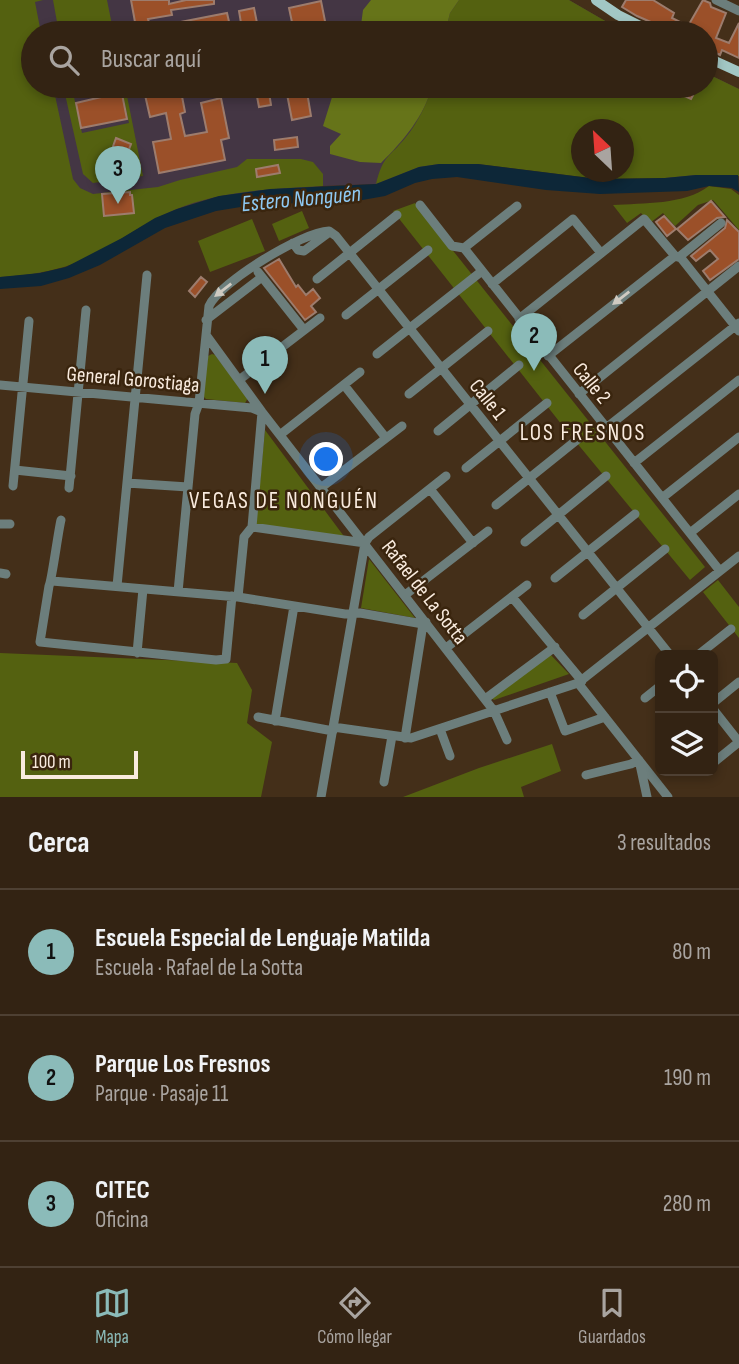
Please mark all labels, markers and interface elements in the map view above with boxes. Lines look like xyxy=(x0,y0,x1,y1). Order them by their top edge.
search box xyxy=(21,21,718,98)
icon: search xyxy=(45,41,83,79)
text: Buscar aquí xyxy=(101,44,201,75)
north arrow xyxy=(571,119,634,182)
pin: 3 xyxy=(95,146,141,204)
water label: Estero Nonguén xyxy=(240,180,362,218)
one-way arrow xyxy=(214,283,232,297)
one-way arrow xyxy=(613,291,631,306)
pin: 2 xyxy=(511,313,557,371)
pin: 1 xyxy=(242,336,288,394)
street label: Calle 2 xyxy=(567,358,616,409)
street label: General Gorostiaga xyxy=(66,361,200,398)
street label: Calle 1 xyxy=(464,374,512,425)
district label: LOS FRESNOS xyxy=(520,419,646,447)
your location xyxy=(309,442,343,476)
district label: VEGAS DE NONGUÉN xyxy=(189,487,379,515)
street label: Rafael de La Sotta xyxy=(376,535,473,649)
map controls xyxy=(655,650,718,776)
button: locate xyxy=(655,650,718,713)
button: layers xyxy=(655,713,718,776)
scale bar xyxy=(21,748,138,780)
text: 100 m xyxy=(32,751,71,774)
text: Cerca xyxy=(28,825,90,861)
text: 3 resultados xyxy=(617,829,711,857)
text: Escuela Especial de Lenguaje Matilda xyxy=(95,923,430,954)
text: 1 xyxy=(46,938,56,966)
text: 80 m xyxy=(672,938,711,966)
text: Escuela · Rafael de La Sotta xyxy=(95,954,303,982)
text: Parque Los Fresnos xyxy=(95,1049,270,1080)
text: 2 xyxy=(46,1064,56,1092)
text: 190 m xyxy=(664,1064,711,1092)
text: Parque · Pasaje 11 xyxy=(95,1080,228,1108)
text: CITEC xyxy=(95,1175,150,1206)
text: 3 xyxy=(46,1190,56,1218)
text: 280 m xyxy=(663,1190,711,1218)
text: Oficina xyxy=(95,1206,149,1234)
tab: Mapa xyxy=(93,1284,131,1349)
tab: Cómo llegar xyxy=(317,1284,392,1349)
tab: Guardados xyxy=(578,1284,646,1349)

